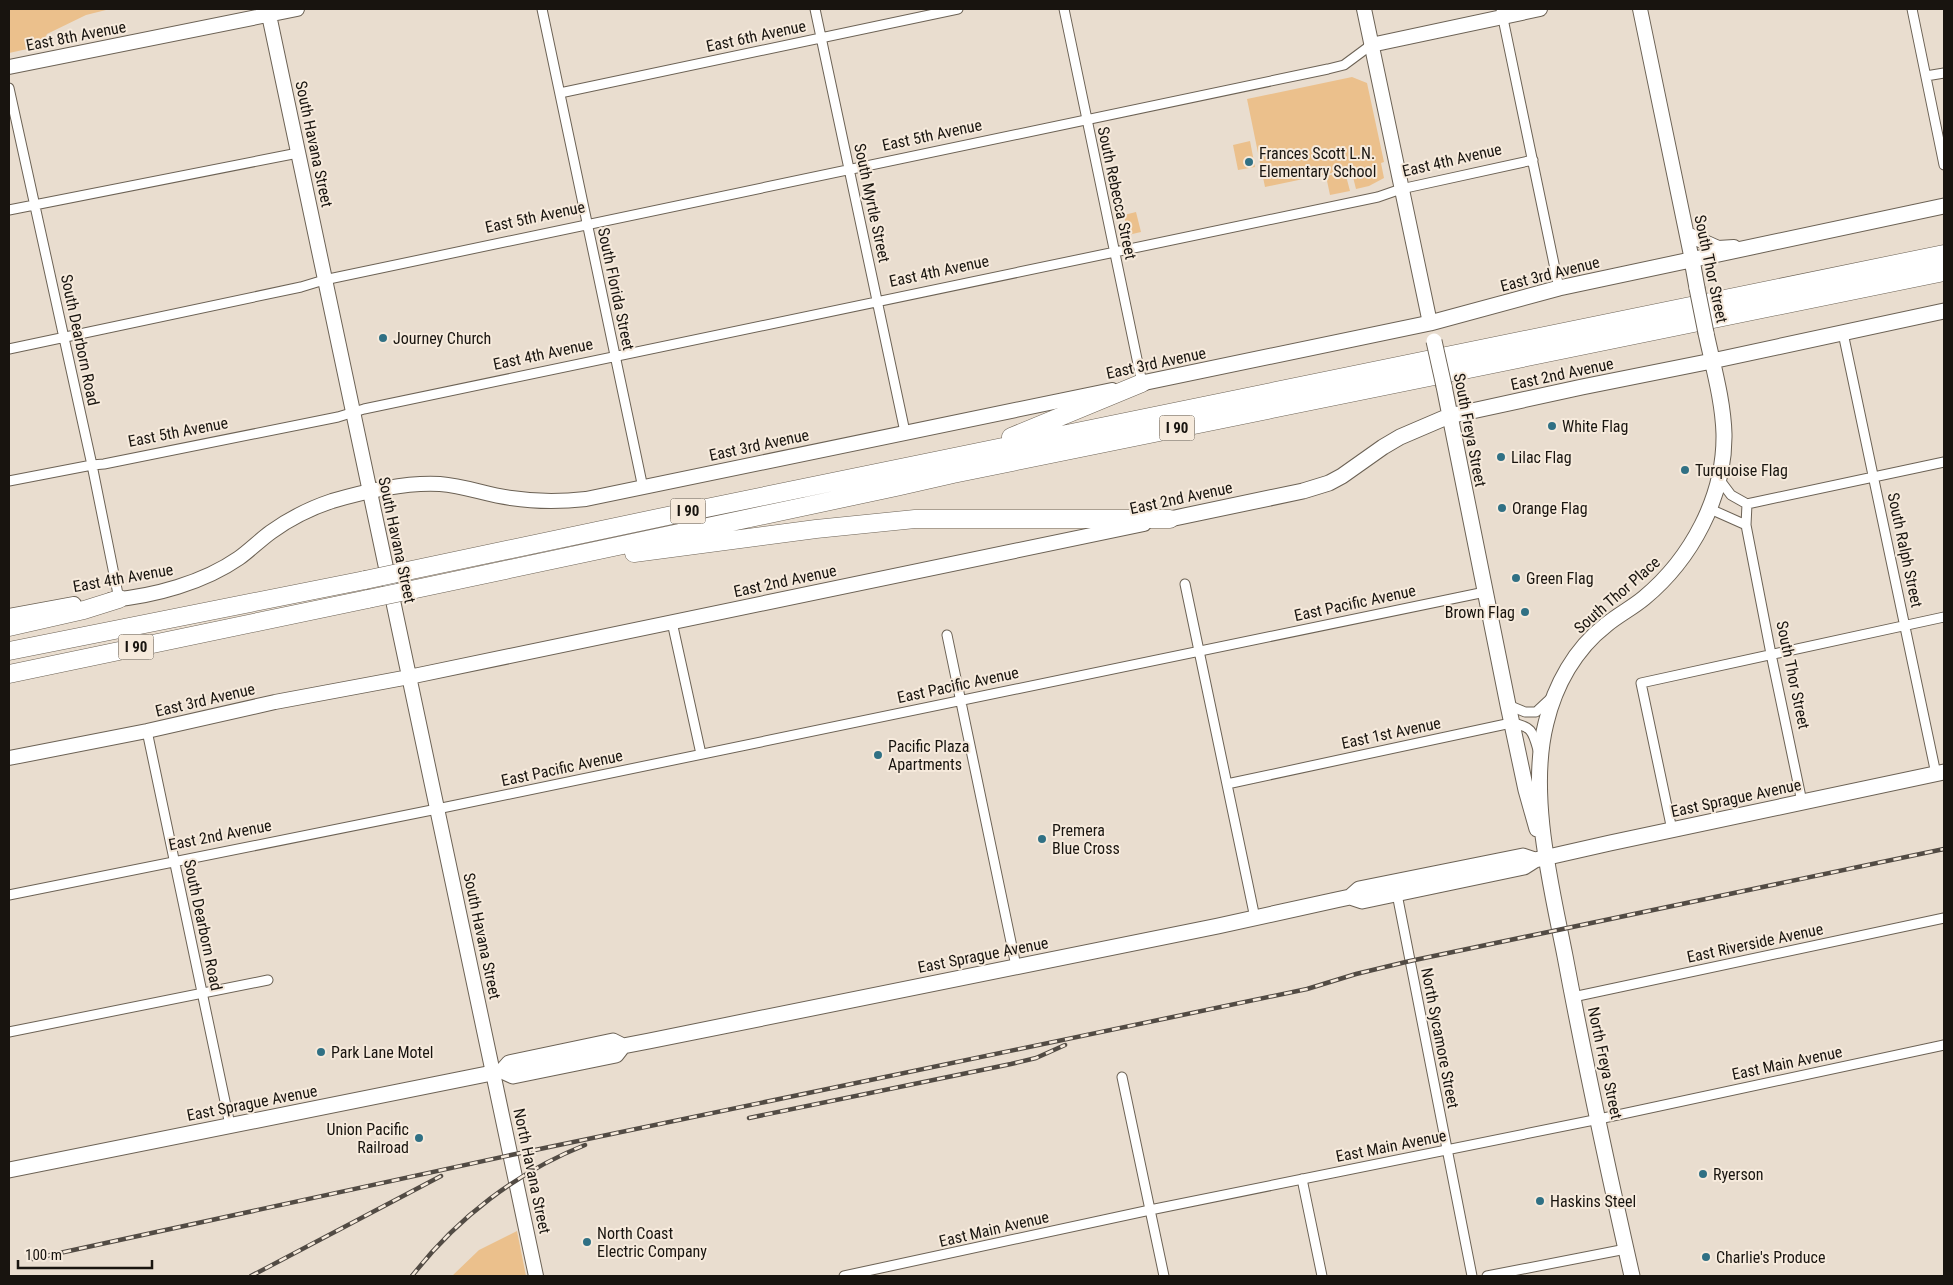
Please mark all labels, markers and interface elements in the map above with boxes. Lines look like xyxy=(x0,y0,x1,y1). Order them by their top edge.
street label: East 6th Avenue xyxy=(704,16,808,56)
street label: East 8th Avenue xyxy=(24,17,128,55)
street label: South Havana Street xyxy=(291,79,337,209)
street label: East 5th Avenue xyxy=(880,115,984,155)
street label: South Rebecca Street xyxy=(1094,125,1140,261)
street label: East 4th Avenue xyxy=(1400,139,1504,181)
street label: South Myrtle Street xyxy=(850,142,894,265)
place label: Frances Scott L.N. Elementary School xyxy=(1259,144,1376,181)
marker: Frances Scott L.N. Elementary School xyxy=(1243,156,1255,168)
street label: East 5th Avenue xyxy=(483,197,587,237)
street label: South Thor Street xyxy=(1690,213,1732,325)
street label: South Florida Street xyxy=(594,226,638,352)
street label: East 4th Avenue xyxy=(887,251,991,291)
street label: East 3rd Avenue xyxy=(1498,252,1602,296)
street label: South Dearborn Road xyxy=(57,273,103,407)
place label: Journey Church xyxy=(393,329,491,348)
marker: Journey Church xyxy=(377,332,389,344)
street label: East 4th Avenue xyxy=(491,334,595,374)
street label: East 3rd Avenue xyxy=(1104,343,1208,383)
street label: East 2nd Avenue xyxy=(1509,354,1615,394)
street label: South Freya Street xyxy=(1450,372,1490,489)
street label: East 5th Avenue xyxy=(126,413,230,451)
road number: I 90 xyxy=(1160,416,1194,440)
place label: White Flag xyxy=(1562,417,1628,436)
marker: White Flag xyxy=(1546,420,1558,432)
street label: East 3rd Avenue xyxy=(707,425,811,465)
place label: Lilac Flag xyxy=(1511,448,1572,467)
marker: Lilac Flag xyxy=(1495,451,1507,463)
place label: Turquoise Flag xyxy=(1695,461,1788,480)
marker: Turquoise Flag xyxy=(1679,464,1691,476)
street label: South Havana Street xyxy=(374,475,420,605)
street label: East 2nd Avenue xyxy=(1128,478,1234,518)
street label: South Ralph Street xyxy=(1884,491,1926,609)
road number: I 90 xyxy=(670,498,706,524)
place label: Orange Flag xyxy=(1512,499,1588,518)
marker: Orange Flag xyxy=(1496,502,1508,514)
street label: South Thor Place xyxy=(1570,553,1664,637)
street label: East 4th Avenue xyxy=(71,560,175,596)
street label: East 2nd Avenue xyxy=(732,561,838,601)
place label: Green Flag xyxy=(1526,569,1594,588)
marker: Green Flag xyxy=(1510,572,1522,584)
street label: East Pacific Avenue xyxy=(1292,581,1418,625)
place label: Brown Flag xyxy=(1445,603,1515,622)
marker: Brown Flag xyxy=(1519,606,1531,618)
street label: South Thor Street xyxy=(1772,619,1814,731)
road number: I 90 xyxy=(118,634,154,660)
street label: East Pacific Avenue xyxy=(895,663,1021,707)
street label: East 3rd Avenue xyxy=(153,679,257,721)
street label: East 1st Avenue xyxy=(1340,713,1442,753)
place label: Pacific Plaza Apartments xyxy=(888,737,969,774)
street label: East Pacific Avenue xyxy=(499,746,625,790)
marker: Pacific Plaza Apartments xyxy=(872,749,884,761)
street label: East Sprague Avenue xyxy=(1669,775,1803,821)
street label: East 2nd Avenue xyxy=(167,816,273,854)
place label: Premera Blue Cross xyxy=(1052,821,1120,858)
marker: Premera Blue Cross xyxy=(1036,833,1048,845)
street label: South Dearborn Road xyxy=(180,858,226,992)
street label: South Havana Street xyxy=(459,871,505,1001)
street label: East Riverside Avenue xyxy=(1685,919,1825,967)
street label: East Sprague Avenue xyxy=(916,933,1050,977)
street label: North Sycamore Street xyxy=(1417,966,1463,1110)
street label: North Freya Street xyxy=(1584,1005,1626,1121)
street label: East Main Avenue xyxy=(1730,1042,1844,1084)
place label: Park Lane Motel xyxy=(331,1043,433,1062)
marker: Park Lane Motel xyxy=(315,1046,327,1058)
street label: East Sprague Avenue xyxy=(185,1081,319,1125)
street label: North Havana Street xyxy=(509,1107,555,1236)
place label: Union Pacific Railroad xyxy=(326,1120,409,1157)
street label: East Main Avenue xyxy=(1334,1126,1448,1166)
marker: Union Pacific Railroad xyxy=(413,1132,425,1144)
place label: Ryerson xyxy=(1713,1165,1764,1184)
marker: Ryerson xyxy=(1697,1168,1709,1180)
place label: Haskins Steel xyxy=(1550,1192,1636,1211)
marker: Haskins Steel xyxy=(1534,1195,1546,1207)
street label: East Main Avenue xyxy=(937,1207,1051,1251)
place label: North Coast Electric Company xyxy=(597,1224,707,1261)
marker: North Coast Electric Company xyxy=(581,1236,593,1248)
scale bar xyxy=(18,1238,151,1270)
text: 100 m xyxy=(25,1246,62,1264)
place label: Charlie's Produce xyxy=(1716,1248,1825,1267)
marker: Charlie's Produce xyxy=(1700,1251,1712,1263)

